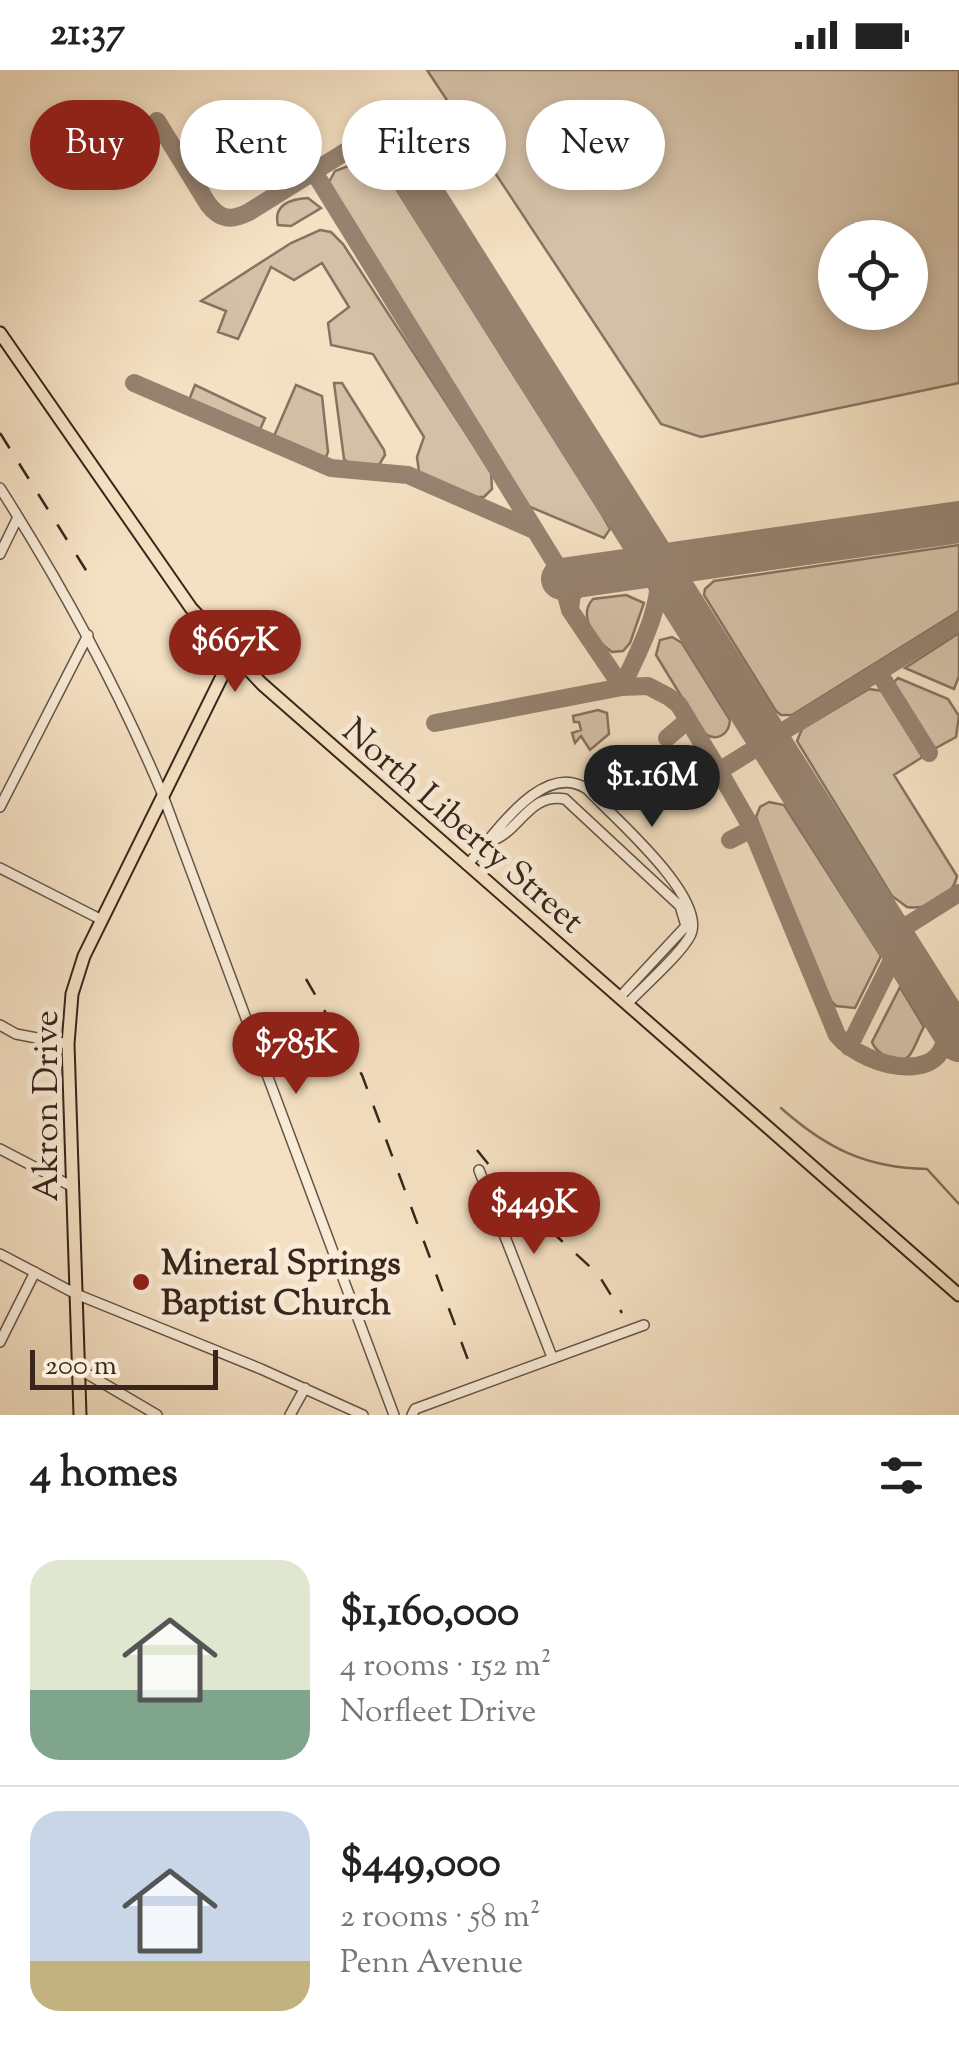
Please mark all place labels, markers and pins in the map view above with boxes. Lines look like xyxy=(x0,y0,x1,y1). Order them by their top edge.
pin: $667K xyxy=(165,610,305,695)
pin: $1.16M xyxy=(571,745,733,830)
pin: $785K xyxy=(226,1012,366,1097)
pin: $449K xyxy=(464,1172,604,1257)
place label: Mineral Springs Baptist Church xyxy=(161,1240,401,1331)
marker: Mineral Springs Baptist Church xyxy=(130,1271,152,1293)

